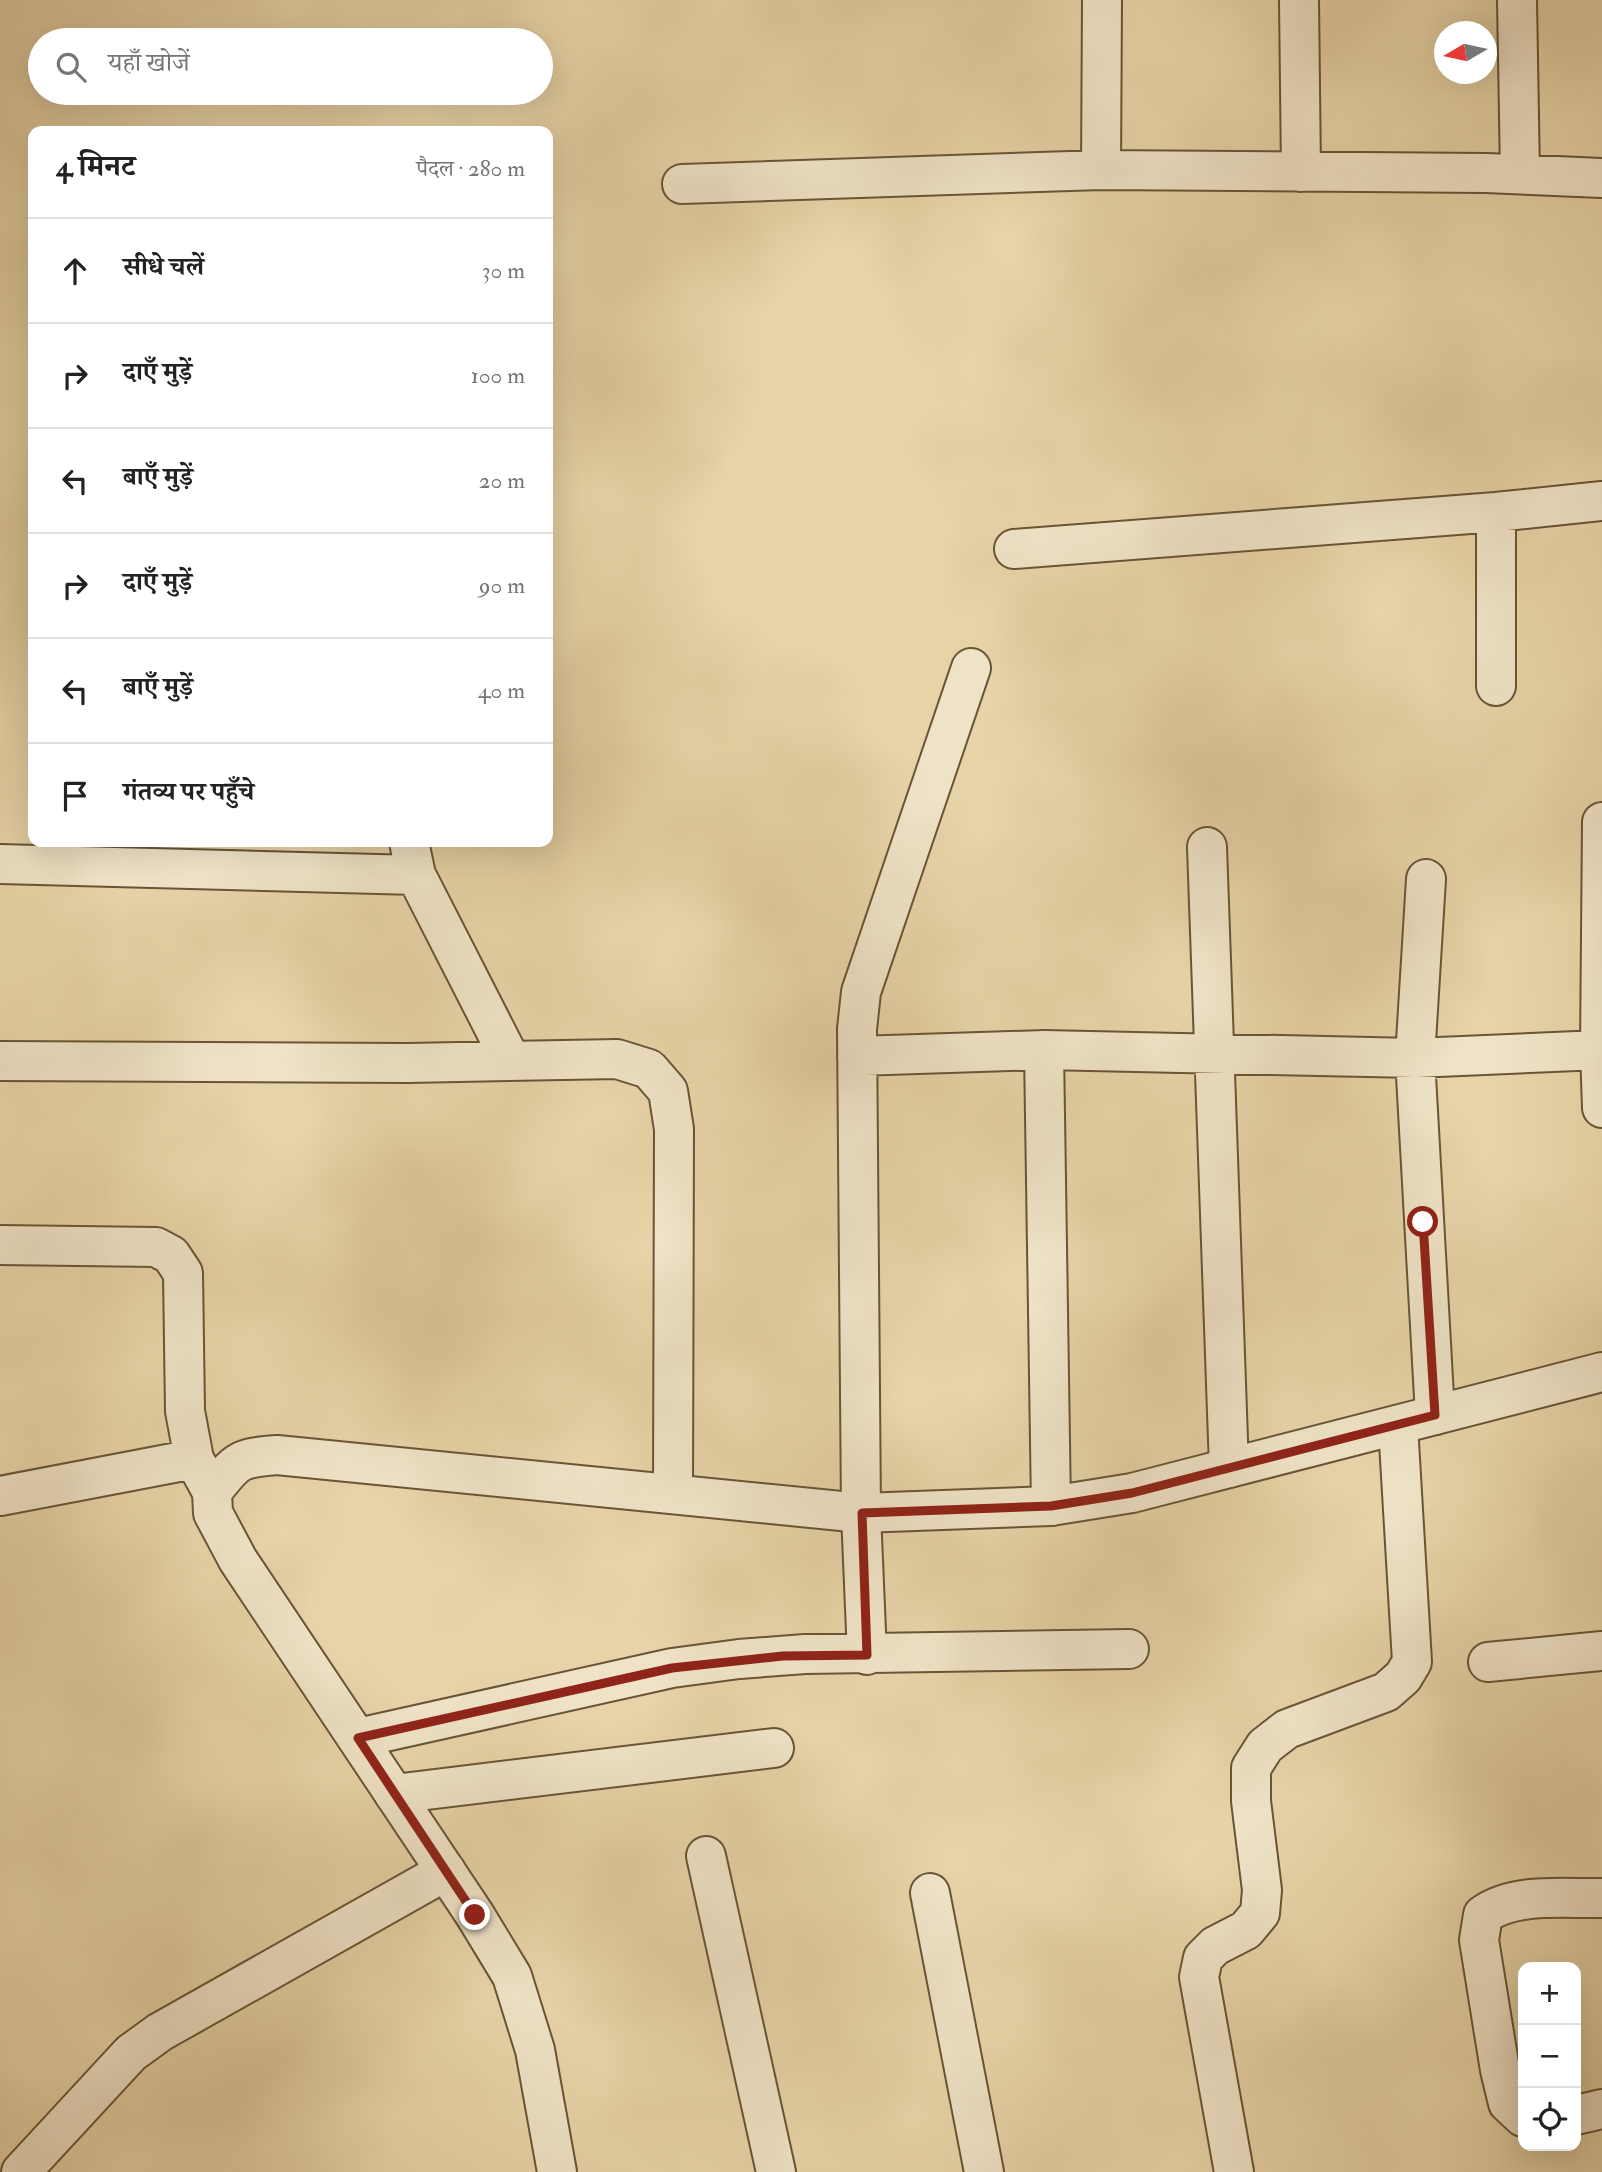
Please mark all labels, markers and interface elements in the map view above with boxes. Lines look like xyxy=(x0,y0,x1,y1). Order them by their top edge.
north arrow xyxy=(1434,21,1497,84)
search box xyxy=(28,28,553,105)
text: यहाँ खोजें xyxy=(108,47,190,79)
icon: search xyxy=(52,48,90,86)
text: 4 मिनट xyxy=(56,148,135,185)
text: पैदल · 280 m xyxy=(416,154,525,183)
text: सीधे चलें xyxy=(123,251,204,283)
icon: ahead xyxy=(56,252,94,290)
text: 30 m xyxy=(482,256,525,285)
text: दाएँ मुड़ें xyxy=(123,356,192,388)
icon: right xyxy=(56,357,94,395)
text: 100 m xyxy=(471,361,525,390)
text: बाएँ मुड़ें xyxy=(123,461,193,493)
icon: left xyxy=(56,462,94,500)
text: 20 m xyxy=(479,466,525,495)
text: दाएँ मुड़ें xyxy=(123,566,192,598)
icon: right xyxy=(56,567,94,605)
text: 90 m xyxy=(479,571,525,600)
text: बाएँ मुड़ें xyxy=(123,671,193,703)
icon: left xyxy=(56,672,94,710)
text: 40 m xyxy=(478,676,525,705)
text: गंतव्य पर पहुँचे xyxy=(123,776,254,808)
icon: arrive xyxy=(56,777,94,815)
route start xyxy=(1407,1206,1438,1237)
route end xyxy=(459,1899,490,1930)
map controls xyxy=(1518,1962,1581,2151)
button: + xyxy=(1518,1962,1581,2025)
button: − xyxy=(1518,2025,1581,2088)
button: locate xyxy=(1518,2088,1581,2151)

